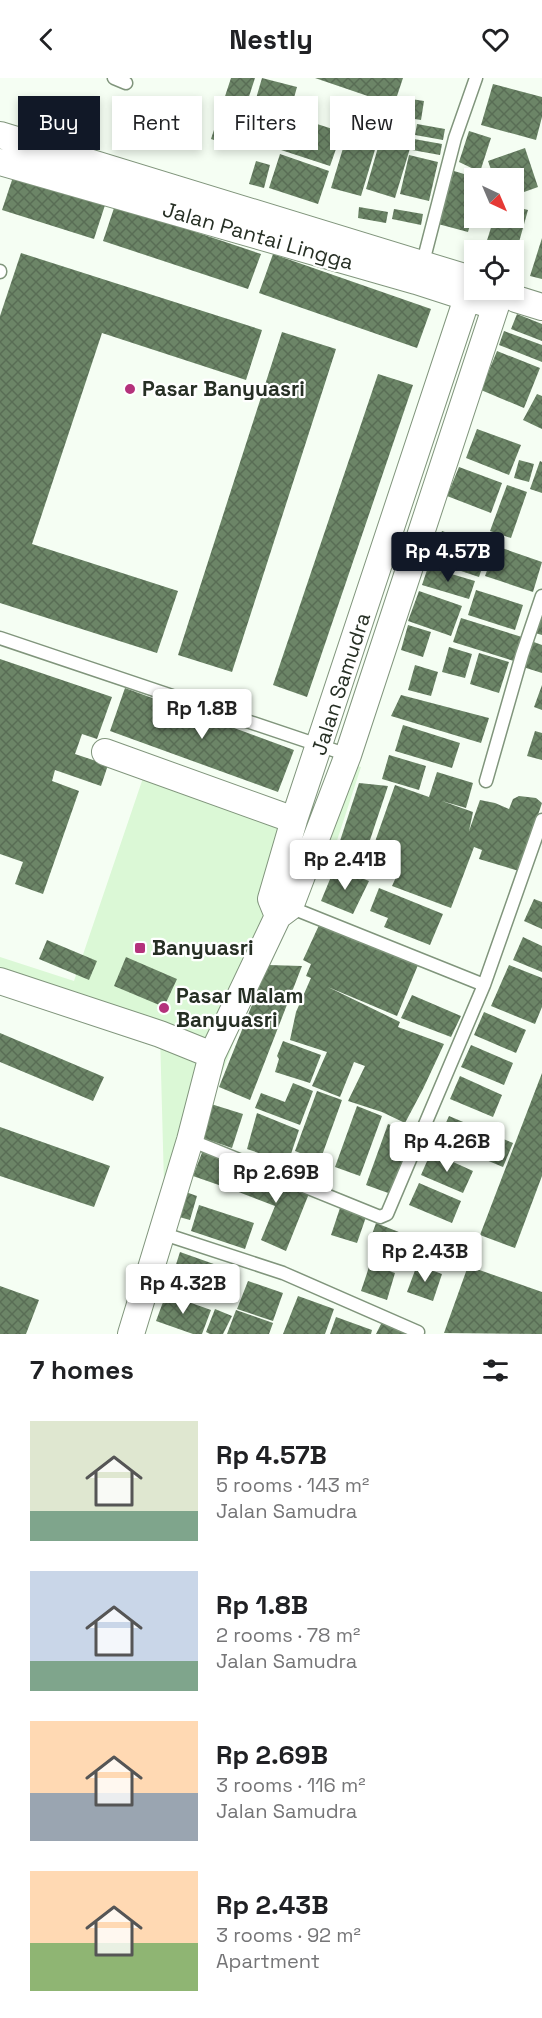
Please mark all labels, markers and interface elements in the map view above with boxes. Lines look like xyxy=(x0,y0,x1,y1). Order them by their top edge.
text: Nestly xyxy=(229,22,313,57)
icon: back xyxy=(30,23,63,56)
icon: heart xyxy=(479,23,512,56)
chip: Buy xyxy=(18,96,100,150)
chip: Rent xyxy=(112,96,202,150)
chip: Filters xyxy=(214,96,318,150)
chip: New xyxy=(330,96,415,150)
north arrow xyxy=(464,168,524,228)
map controls xyxy=(464,168,524,300)
street label: Jalan Pantai Lingga xyxy=(160,195,357,276)
button: locate xyxy=(464,240,524,300)
place label: Pasar Banyuasri xyxy=(142,375,305,402)
marker: Pasar Banyuasri xyxy=(123,382,137,396)
pin: Rp 4.57B xyxy=(386,532,510,583)
text: Rp 4.57B xyxy=(405,538,491,564)
street label: Jalan Samudra xyxy=(305,609,376,759)
pin: Rp 1.8B xyxy=(147,689,257,740)
text: Rp 1.8B xyxy=(167,695,237,721)
pin: Rp 2.41B xyxy=(283,840,407,891)
text: Rp 2.41B xyxy=(304,846,386,872)
place label: Banyuasri xyxy=(152,934,254,961)
marker: Banyuasri xyxy=(133,941,147,955)
place label: Pasar Malam Banyuasri xyxy=(176,982,304,1033)
marker: Pasar Malam Banyuasri xyxy=(157,1001,171,1015)
pin: Rp 4.26B xyxy=(385,1122,509,1173)
text: Rp 4.26B xyxy=(404,1128,490,1154)
pin: Rp 2.69B xyxy=(214,1153,338,1204)
text: Rp 2.69B xyxy=(233,1159,319,1185)
pin: Rp 2.43B xyxy=(363,1232,487,1283)
text: Rp 2.43B xyxy=(382,1238,468,1264)
pin: Rp 4.32B xyxy=(121,1264,245,1315)
text: Rp 4.32B xyxy=(140,1270,226,1296)
text: 7 homes xyxy=(30,1353,134,1387)
icon: filters xyxy=(479,1354,512,1387)
text: Rp 4.57B xyxy=(216,1438,327,1472)
icon: home xyxy=(78,1445,150,1517)
text: 5 rooms · 143 m² xyxy=(216,1472,369,1498)
text: Jalan Samudra xyxy=(216,1498,357,1524)
text: Rp 1.8B xyxy=(216,1588,308,1622)
icon: home xyxy=(78,1595,150,1667)
text: 2 rooms · 78 m² xyxy=(216,1622,360,1648)
text: Jalan Samudra xyxy=(216,1648,357,1674)
text: Rp 2.69B xyxy=(216,1738,328,1772)
icon: home xyxy=(78,1745,150,1817)
text: 3 rooms · 116 m² xyxy=(216,1772,366,1798)
text: Jalan Samudra xyxy=(216,1798,357,1824)
text: Rp 2.43B xyxy=(216,1888,328,1922)
icon: home xyxy=(78,1895,150,1967)
text: 3 rooms · 92 m² xyxy=(216,1922,361,1948)
text: Apartment xyxy=(216,1948,320,1974)

